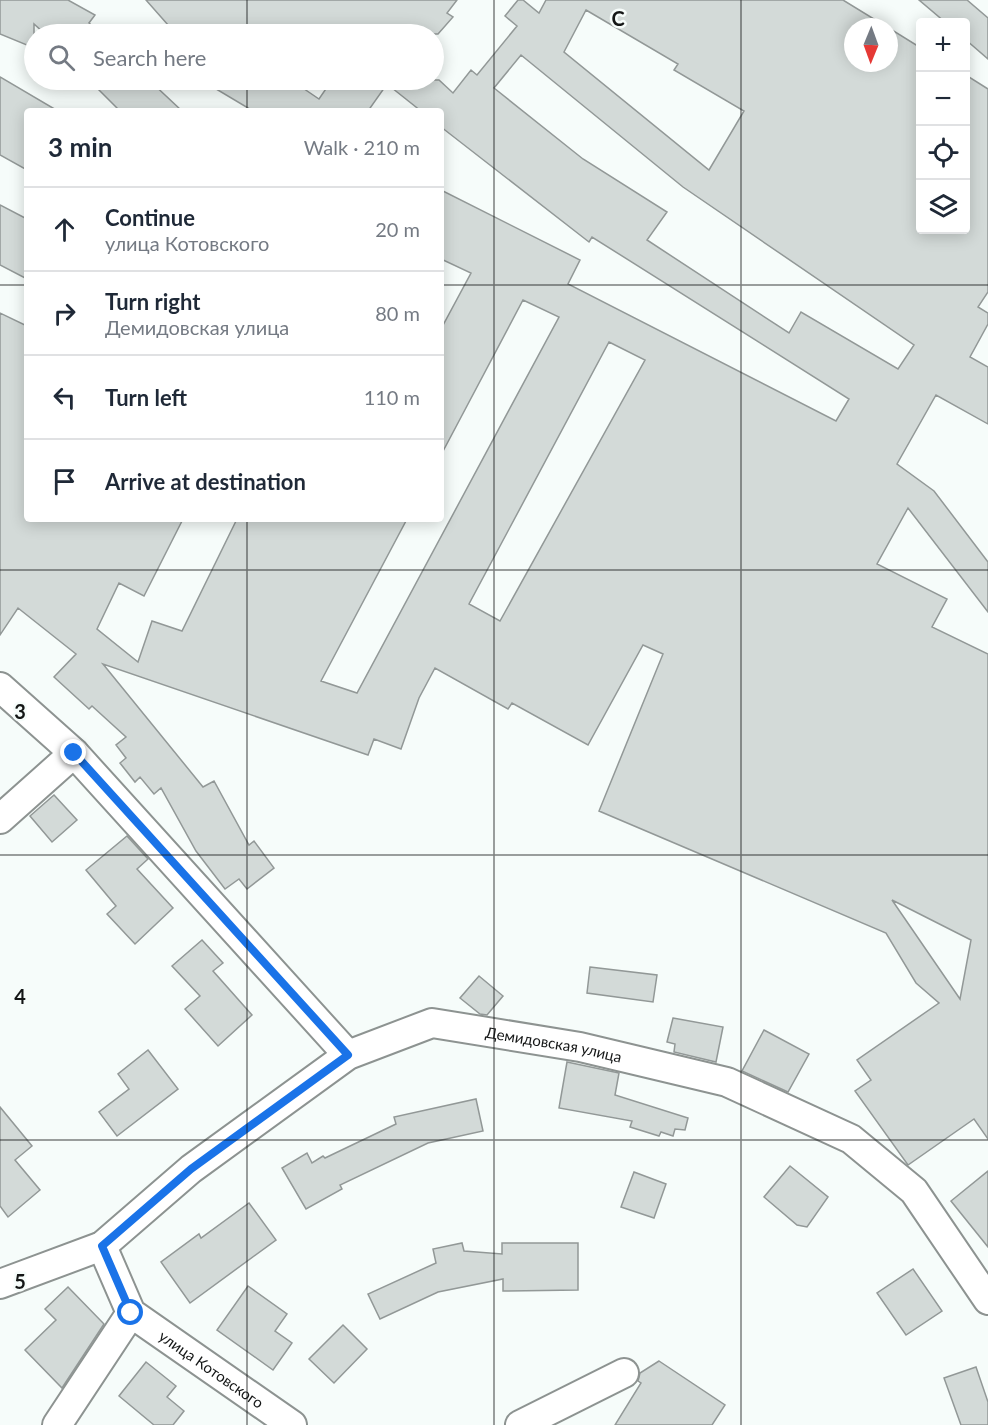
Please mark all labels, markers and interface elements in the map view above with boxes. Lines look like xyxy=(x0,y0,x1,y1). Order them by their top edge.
text: C xyxy=(611,6,625,30)
north arrow xyxy=(844,18,898,72)
map controls xyxy=(916,18,970,234)
button: + xyxy=(916,18,970,72)
search box xyxy=(24,24,444,90)
icon: search xyxy=(45,41,78,74)
text: Search here xyxy=(93,44,206,71)
button: − xyxy=(916,72,970,126)
button: locate xyxy=(916,126,970,180)
text: 3 min xyxy=(48,131,112,163)
text: Walk · 210 m xyxy=(304,135,420,159)
button: layers xyxy=(916,180,970,234)
text: Continue xyxy=(105,204,195,231)
icon: ahead xyxy=(48,213,81,246)
text: 20 m xyxy=(375,217,420,241)
text: улица Котовского xyxy=(105,231,269,255)
text: Turn right xyxy=(105,288,200,315)
icon: right xyxy=(48,297,81,330)
text: 80 m xyxy=(375,301,420,325)
text: Демидовская улица xyxy=(105,315,289,339)
icon: left xyxy=(48,381,81,414)
text: Turn left xyxy=(105,384,187,411)
text: 110 m xyxy=(364,385,420,409)
icon: arrive xyxy=(48,465,81,498)
text: Arrive at destination xyxy=(105,468,306,495)
text: 3 xyxy=(14,699,26,723)
route end xyxy=(60,739,86,765)
text: 4 xyxy=(14,984,26,1008)
street label: Демидовская улица xyxy=(484,1023,624,1066)
text: 5 xyxy=(14,1269,26,1293)
route start xyxy=(117,1299,143,1325)
street label: улица Котовского xyxy=(156,1326,267,1412)

